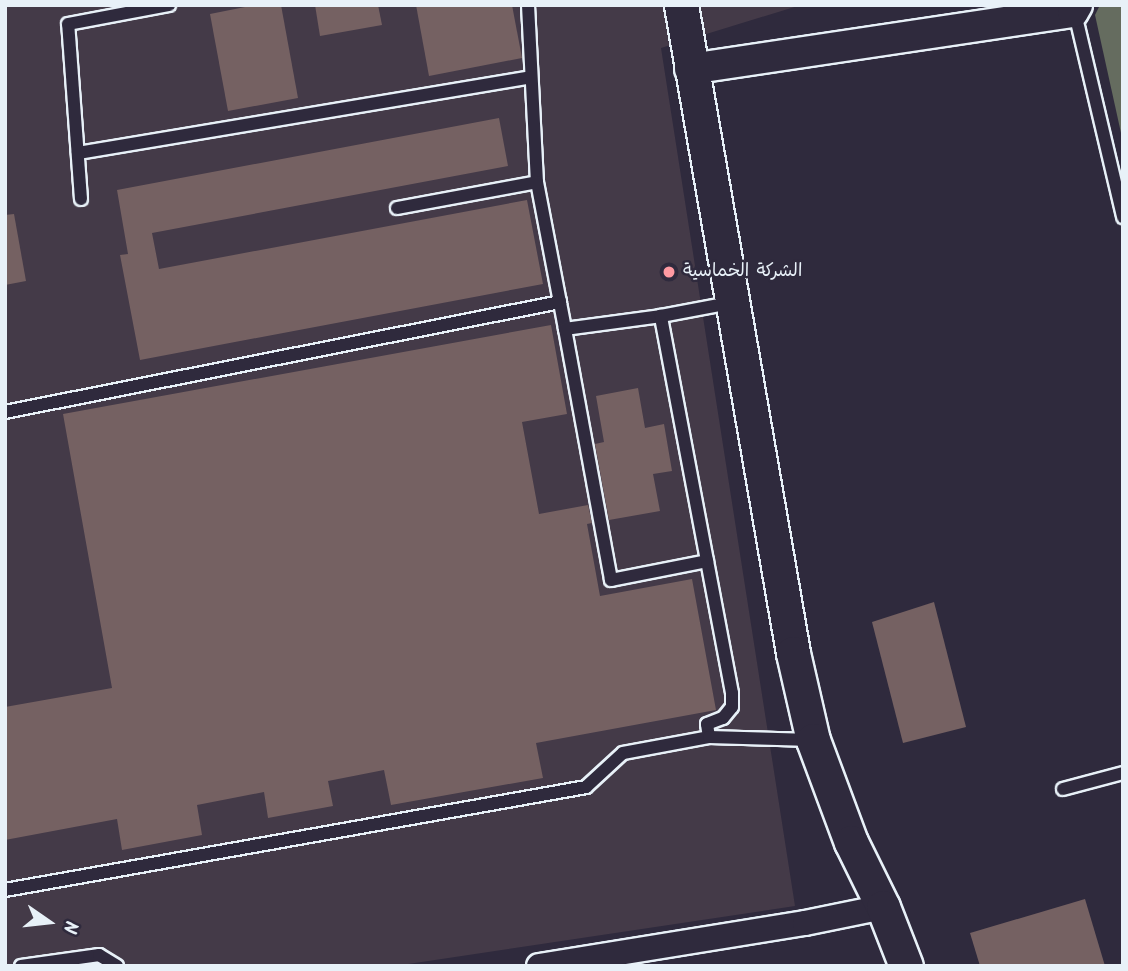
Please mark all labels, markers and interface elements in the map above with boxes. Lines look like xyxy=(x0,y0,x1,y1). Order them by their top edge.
place label: الشركة الخماسية xyxy=(683,261,802,283)
marker: الشركة الخماسية xyxy=(661,264,677,280)
north arrow xyxy=(14,887,84,957)
text: N xyxy=(53,918,85,937)

